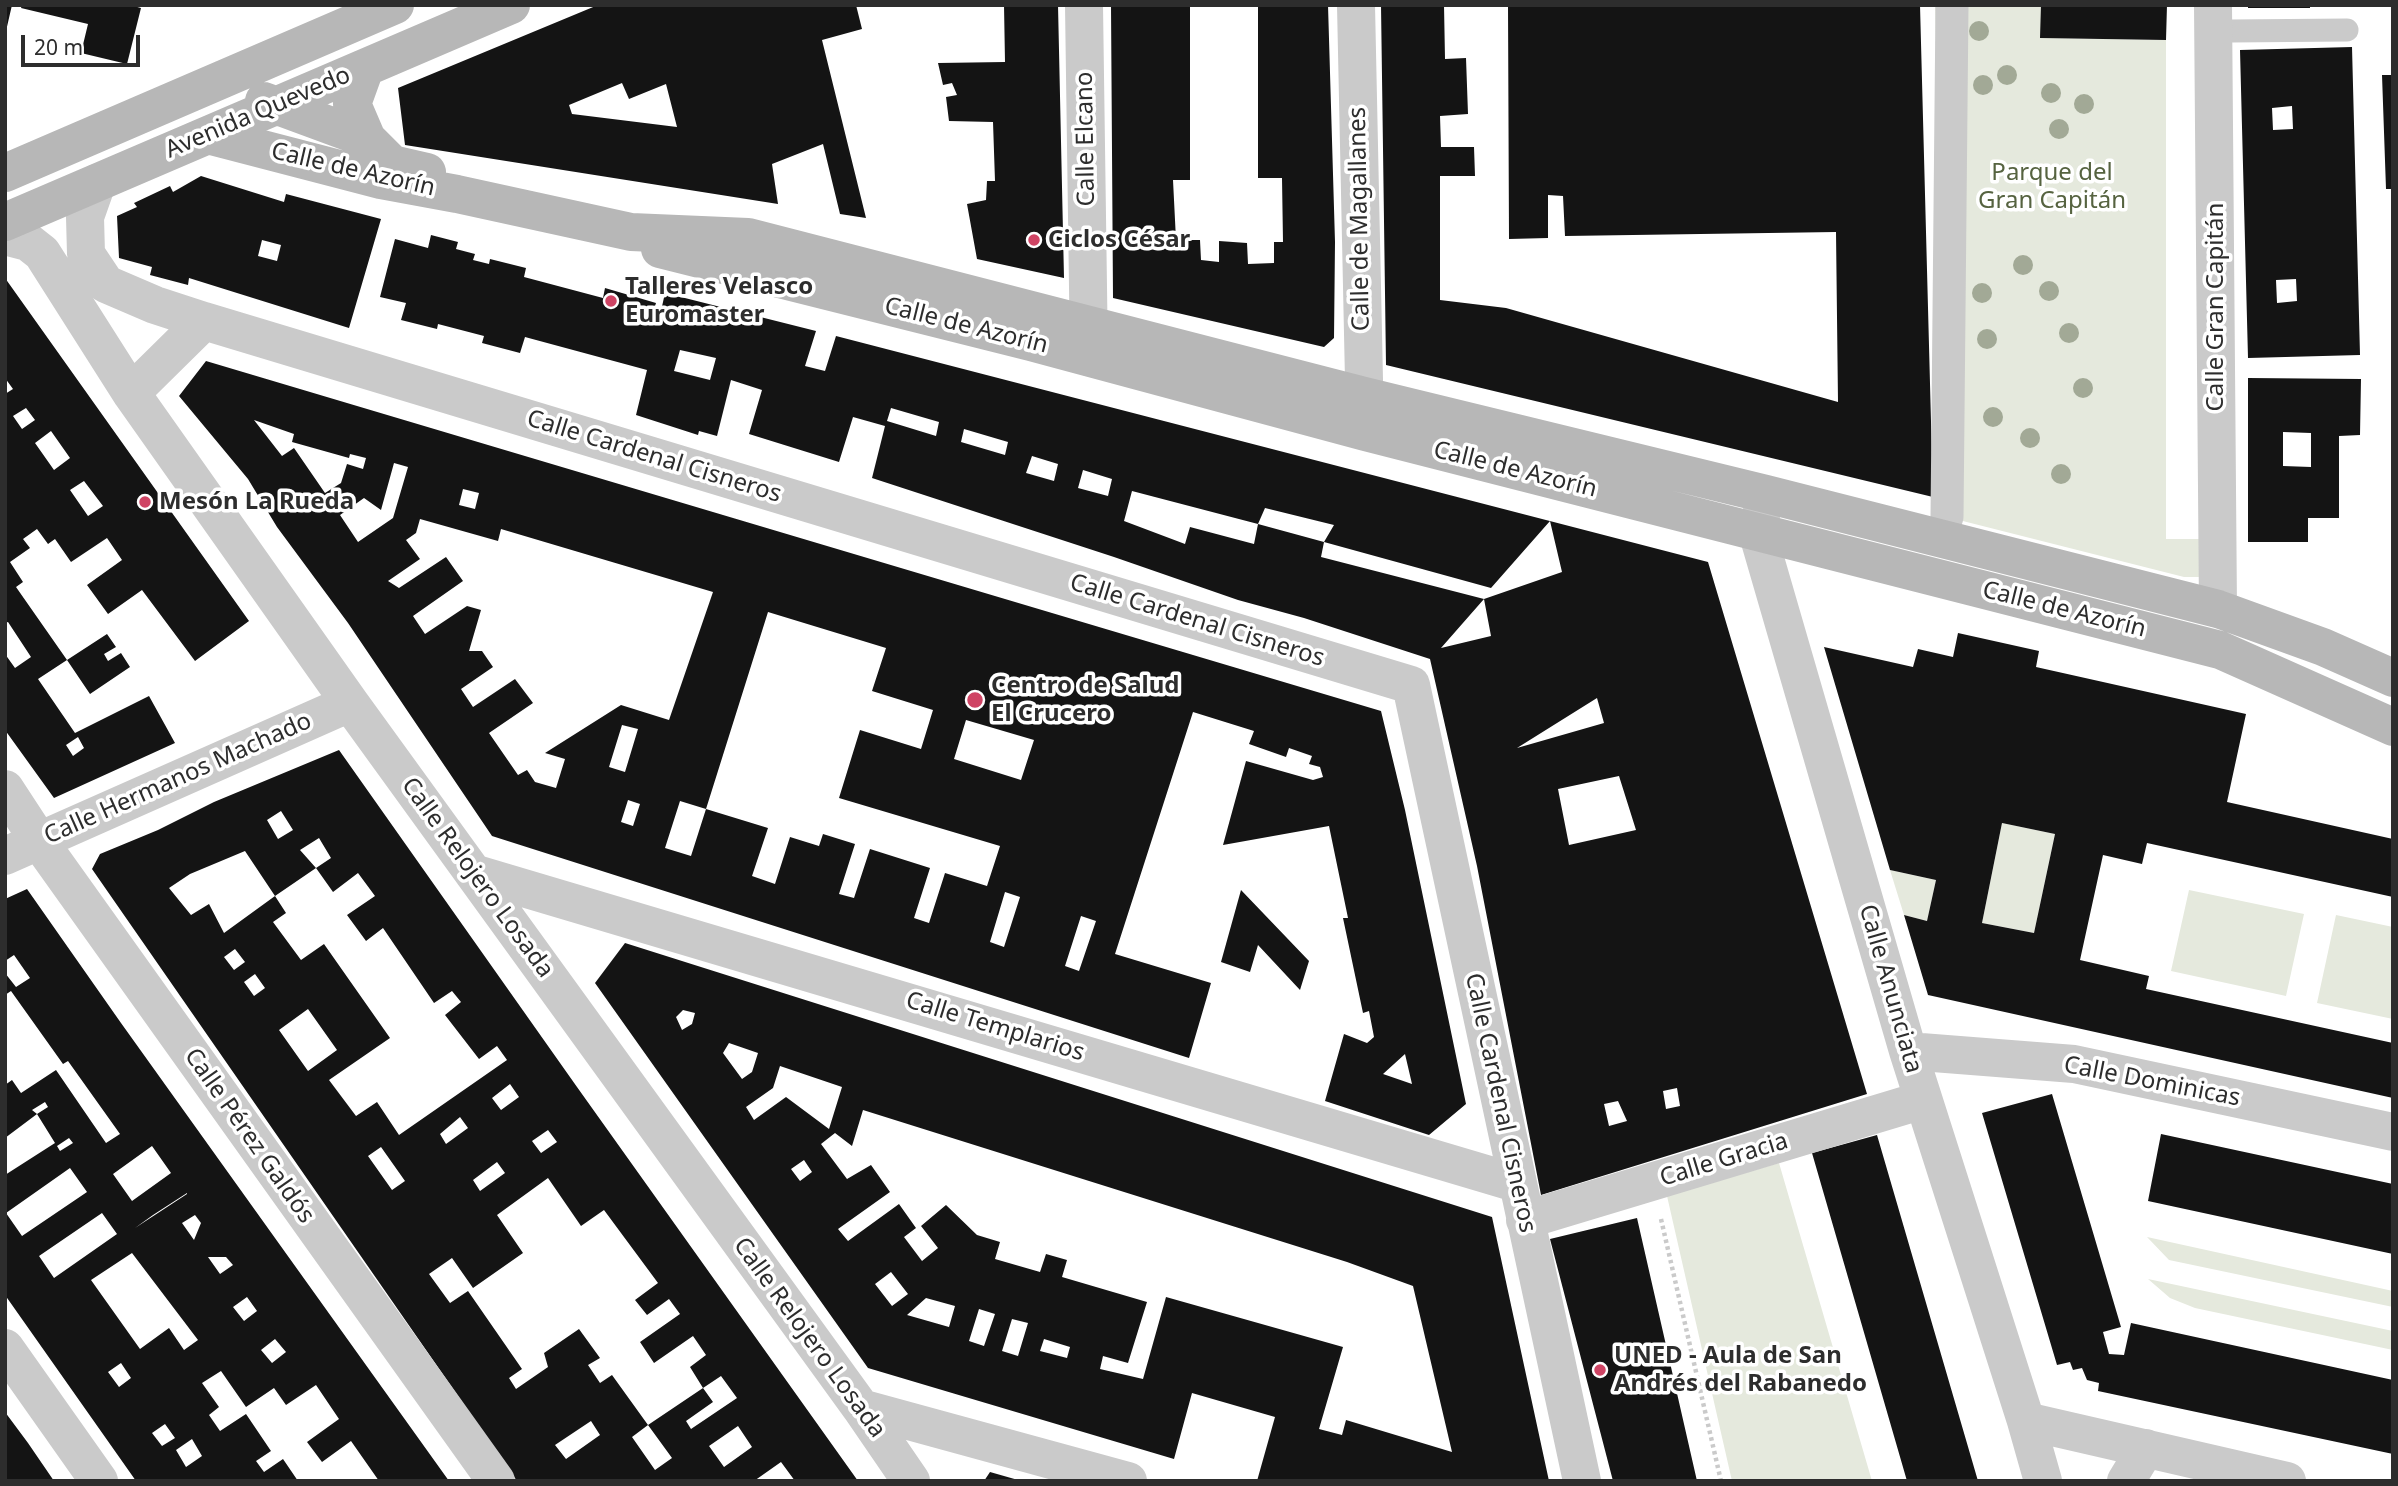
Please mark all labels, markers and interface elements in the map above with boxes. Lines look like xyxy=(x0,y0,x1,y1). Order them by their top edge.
scale bar xyxy=(24,21,144,65)
text: 20 m xyxy=(34,33,83,61)
street label: Avenida Quevedo xyxy=(161,61,355,165)
street label: Calle Elcano xyxy=(1070,71,1102,207)
street label: Calle de Magallanes xyxy=(1344,107,1376,331)
street label: Calle de Azorín xyxy=(268,137,438,203)
park label: Parque del Gran Capitán xyxy=(1978,159,2126,215)
street label: Calle Gran Capitán xyxy=(2202,203,2230,411)
place label: Ciclos César xyxy=(1048,226,1190,254)
marker: Ciclos César xyxy=(1026,232,1042,248)
place label: Talleres Velasco Euromaster xyxy=(625,273,813,329)
street label: Calle de Azorín xyxy=(881,292,1051,360)
marker: Talleres Velasco Euromaster xyxy=(603,293,619,309)
street label: Calle Cardenal Cisneros xyxy=(523,405,785,509)
street label: Calle de Azorín xyxy=(1430,436,1600,504)
place label: Mesón La Rueda xyxy=(159,488,354,516)
marker: Mesón La Rueda xyxy=(137,494,153,510)
street label: Calle Cardenal Cisneros xyxy=(1066,569,1328,673)
street label: Calle de Azorín xyxy=(1979,576,2149,644)
place label: Centro de Salud El Crucero xyxy=(991,672,1179,728)
marker: Centro de Salud El Crucero xyxy=(965,690,985,710)
street label: Calle Hermanos Machado xyxy=(40,707,316,851)
street label: Calle Relojero Losada xyxy=(395,772,559,984)
street label: Calle Anunciata xyxy=(1852,901,1928,1077)
street label: Calle Cardenal Cisneros xyxy=(1458,971,1542,1235)
street label: Calle Templarios xyxy=(902,986,1088,1068)
street label: Calle Pérez Galdós xyxy=(178,1043,320,1229)
street label: Calle Dominicas xyxy=(2061,1051,2243,1113)
street label: Calle Gracia xyxy=(1657,1127,1791,1193)
street label: Calle Relojero Losada xyxy=(727,1232,891,1444)
place label: UNED - Aula de San Andrés del Rabanedo xyxy=(1614,1342,1867,1398)
marker: UNED - Aula de San Andrés del Rabanedo xyxy=(1592,1362,1608,1378)

